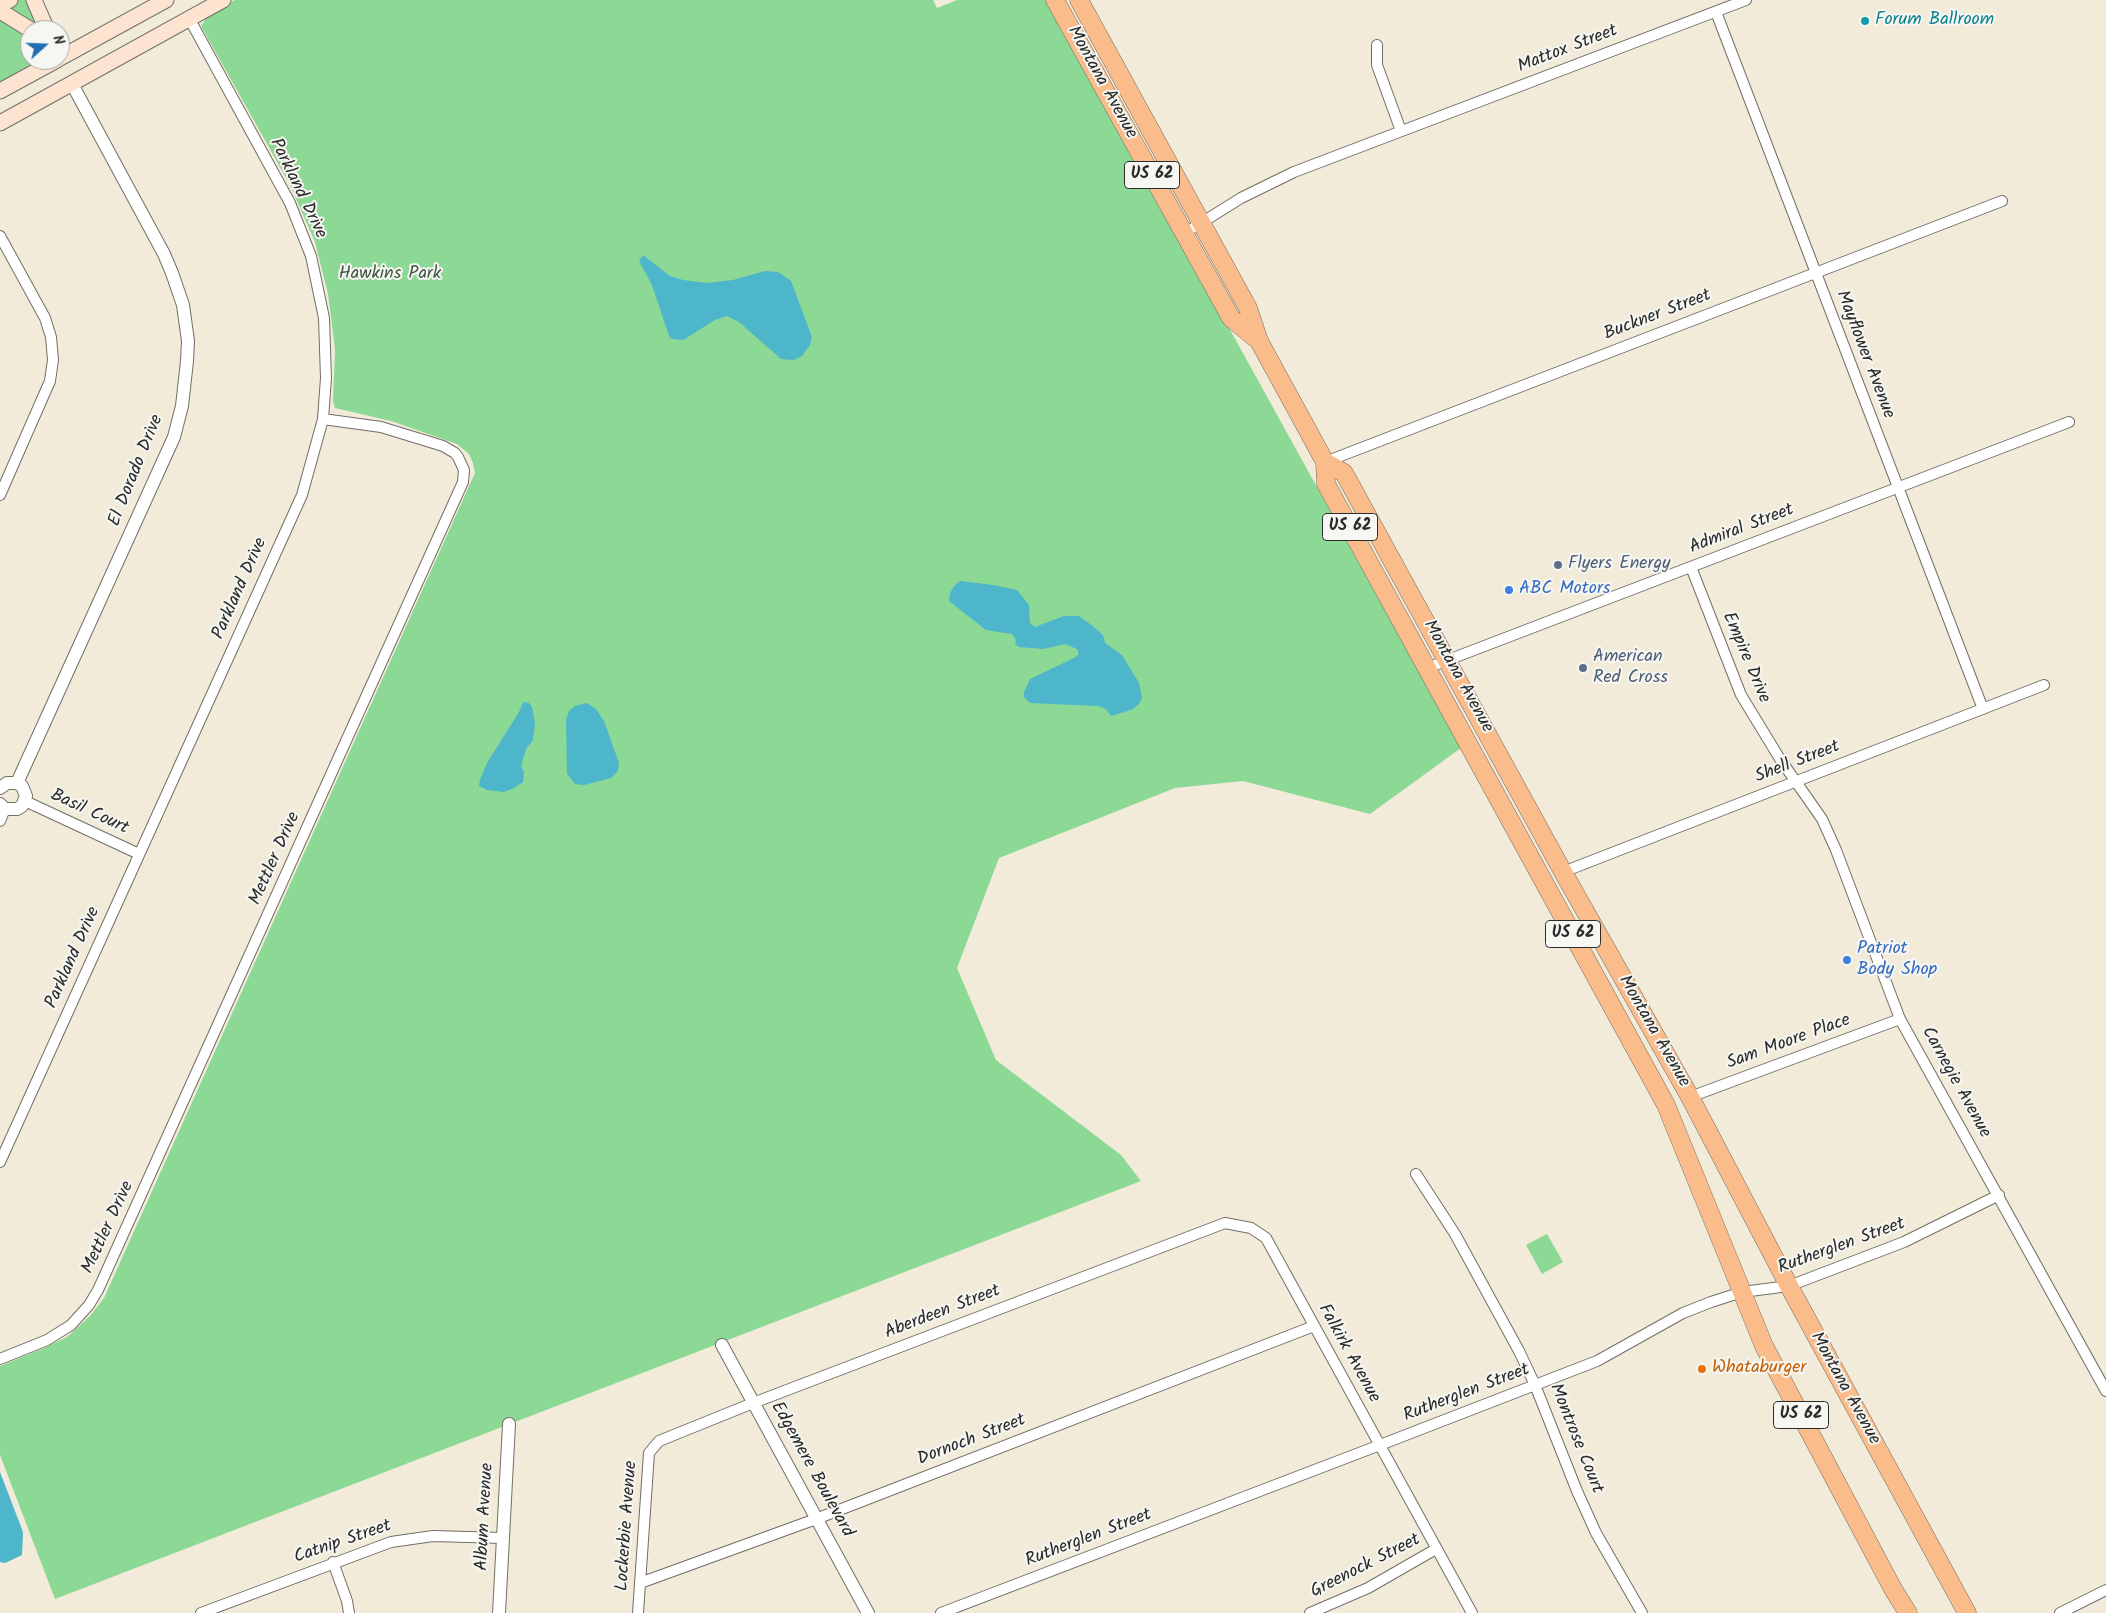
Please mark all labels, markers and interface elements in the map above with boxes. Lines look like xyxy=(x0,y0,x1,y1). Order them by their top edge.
place label: Forum Ballroom xyxy=(1875,10,1994,32)
marker: Forum Ballroom xyxy=(1859,15,1871,27)
north arrow xyxy=(20,20,70,70)
street label: Mattox Street xyxy=(1515,21,1621,79)
street label: Montana Avenue xyxy=(1061,23,1141,143)
text: N xyxy=(46,32,70,48)
street label: Parkland Drive xyxy=(263,135,331,243)
road number: US 62 xyxy=(1124,162,1180,188)
park label: Hawkins Park xyxy=(339,264,441,286)
street label: Buckner Street xyxy=(1601,286,1715,346)
street label: Mayflower Avenue xyxy=(1830,288,1898,422)
street label: El Dorado Drive xyxy=(105,412,169,530)
street label: Admiral Street xyxy=(1687,500,1797,560)
road number: US 62 xyxy=(1322,514,1378,540)
street label: Parkland Drive xyxy=(209,535,273,643)
place label: Flyers Energy xyxy=(1568,554,1670,576)
marker: Flyers Energy xyxy=(1552,559,1564,571)
place label: ABC Motors xyxy=(1519,579,1611,601)
marker: ABC Motors xyxy=(1503,584,1515,596)
street label: Empire Drive xyxy=(1716,609,1774,707)
street label: Montana Avenue xyxy=(1417,617,1497,737)
place label: American Red Cross xyxy=(1593,647,1668,690)
marker: American Red Cross xyxy=(1577,662,1589,674)
street label: Shell Street xyxy=(1753,737,1843,789)
street label: Basil Court xyxy=(46,785,132,841)
street label: Mettler Drive xyxy=(246,809,306,909)
street label: Parkland Drive xyxy=(42,904,106,1012)
road number: US 62 xyxy=(1546,921,1600,948)
place label: Patriot Body Shop xyxy=(1857,939,1937,982)
marker: Patriot Body Shop xyxy=(1841,954,1853,966)
street label: Montana Avenue xyxy=(1612,972,1694,1092)
street label: Sam Moore Place xyxy=(1724,1011,1854,1075)
street label: Carnegie Avenue xyxy=(1915,1024,1995,1142)
street label: Mettler Drive xyxy=(78,1178,140,1278)
street label: Rutherglen Street xyxy=(1776,1214,1908,1280)
street label: Aberdeen Street xyxy=(882,1281,1004,1345)
street label: Falkirk Avenue xyxy=(1312,1301,1384,1407)
street label: Montana Avenue xyxy=(1804,1329,1884,1449)
place label: Whataburger xyxy=(1712,1358,1806,1380)
street label: Rutherglen Street xyxy=(1401,1360,1533,1428)
marker: Whataburger xyxy=(1696,1363,1708,1375)
street label: Montrose Court xyxy=(1543,1381,1607,1497)
street label: Edgemere Boulevard xyxy=(765,1398,857,1542)
road number: US 62 xyxy=(1774,1402,1828,1428)
street label: Dornoch Street xyxy=(915,1410,1029,1472)
street label: Lockerbie Avenue xyxy=(613,1460,643,1592)
street label: Album Avenue xyxy=(472,1463,500,1571)
street label: Rutherglen Street xyxy=(1023,1505,1155,1573)
street label: Catnip Street xyxy=(291,1516,395,1570)
street label: Greenock Street xyxy=(1308,1530,1424,1604)

